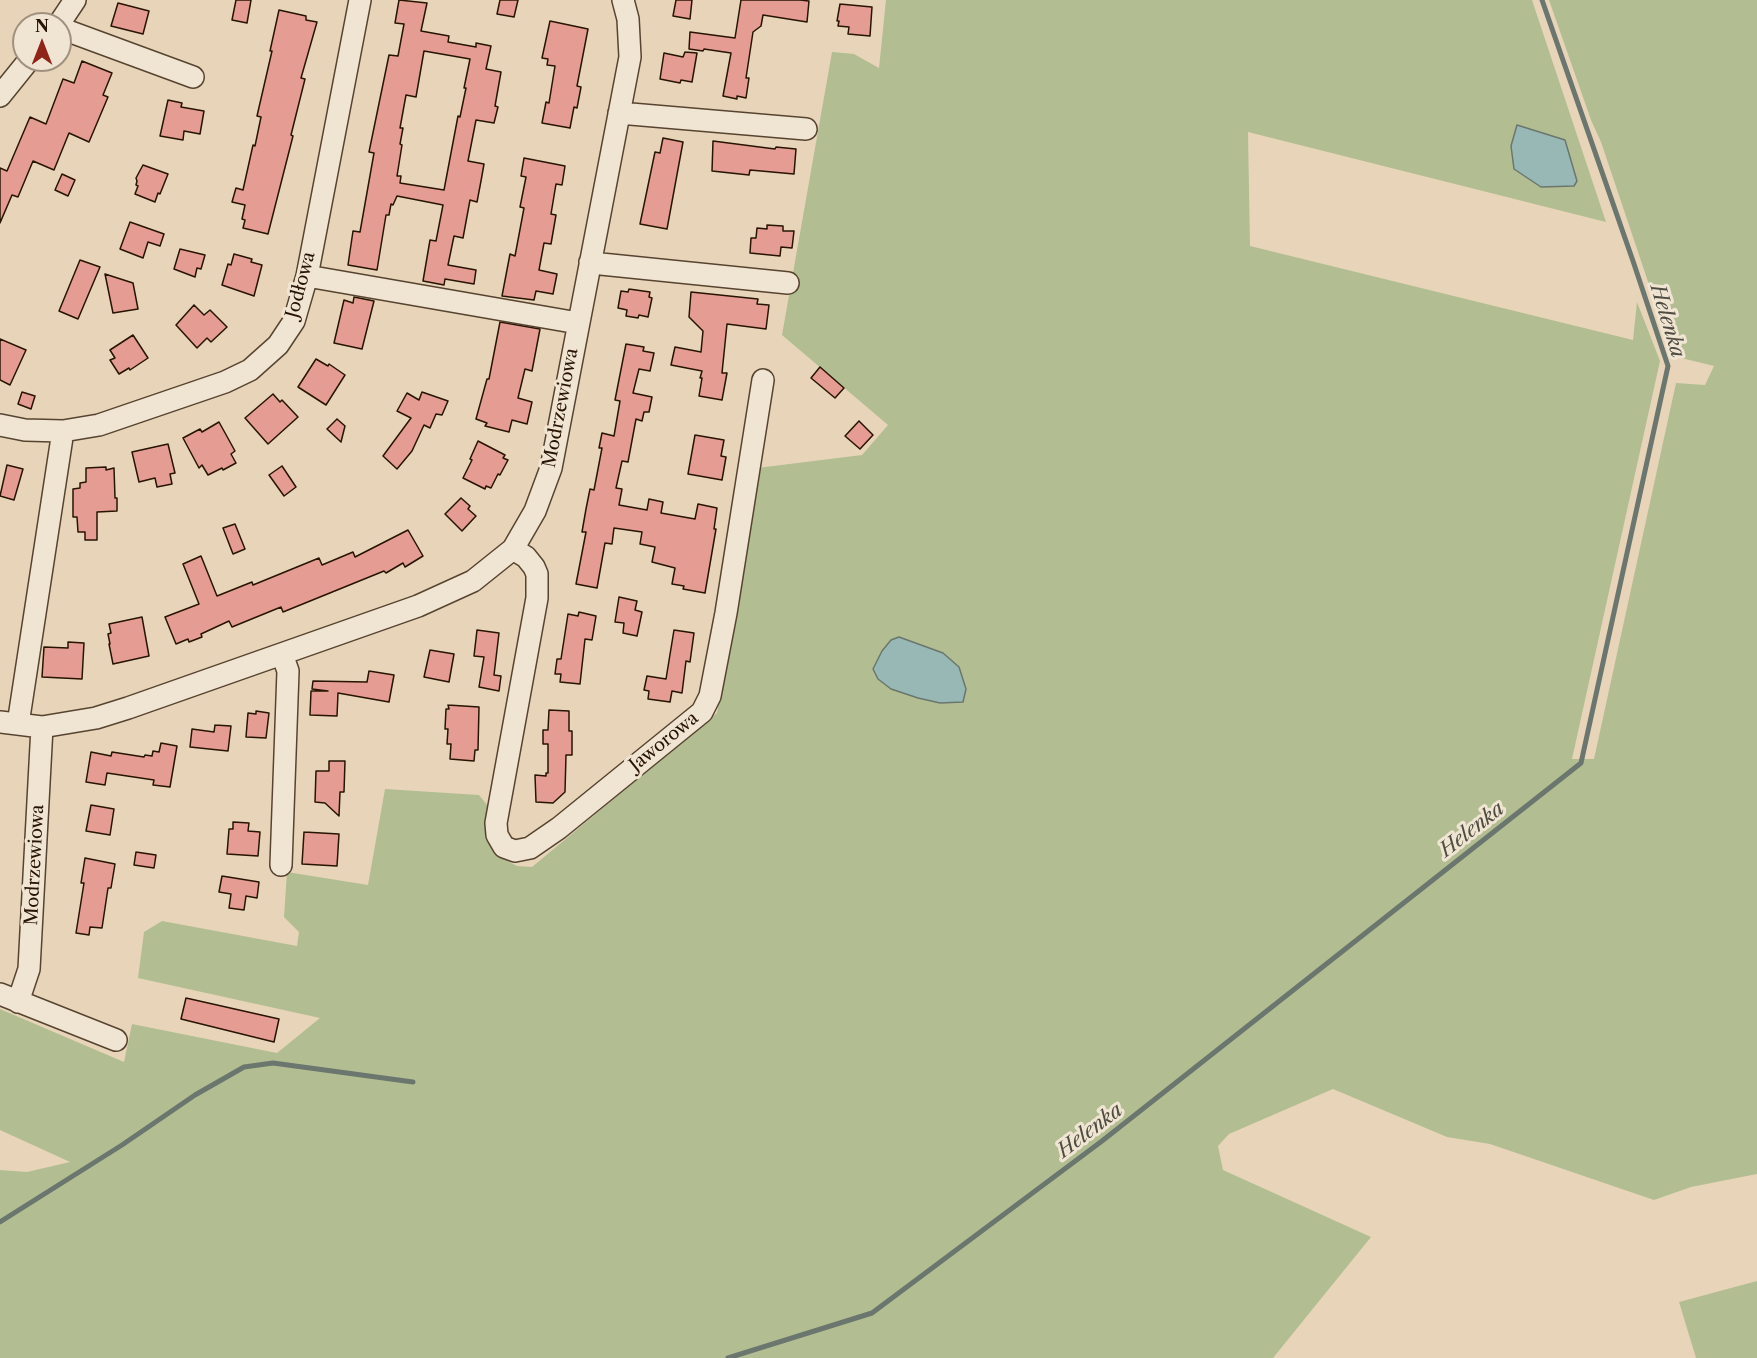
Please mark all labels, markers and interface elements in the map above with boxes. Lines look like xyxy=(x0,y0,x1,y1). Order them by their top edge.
north arrow xyxy=(12,12,72,72)
text: N xyxy=(35,16,49,36)
street label: Jodłowa xyxy=(282,249,320,321)
water label: Helenka xyxy=(1644,281,1690,361)
street label: Modrzewiowa xyxy=(539,346,583,470)
street label: Jaworowa xyxy=(625,708,703,776)
water label: Helenka xyxy=(1435,797,1509,863)
street label: Modrzewiowa xyxy=(21,804,49,926)
water label: Helenka xyxy=(1053,1099,1127,1163)

